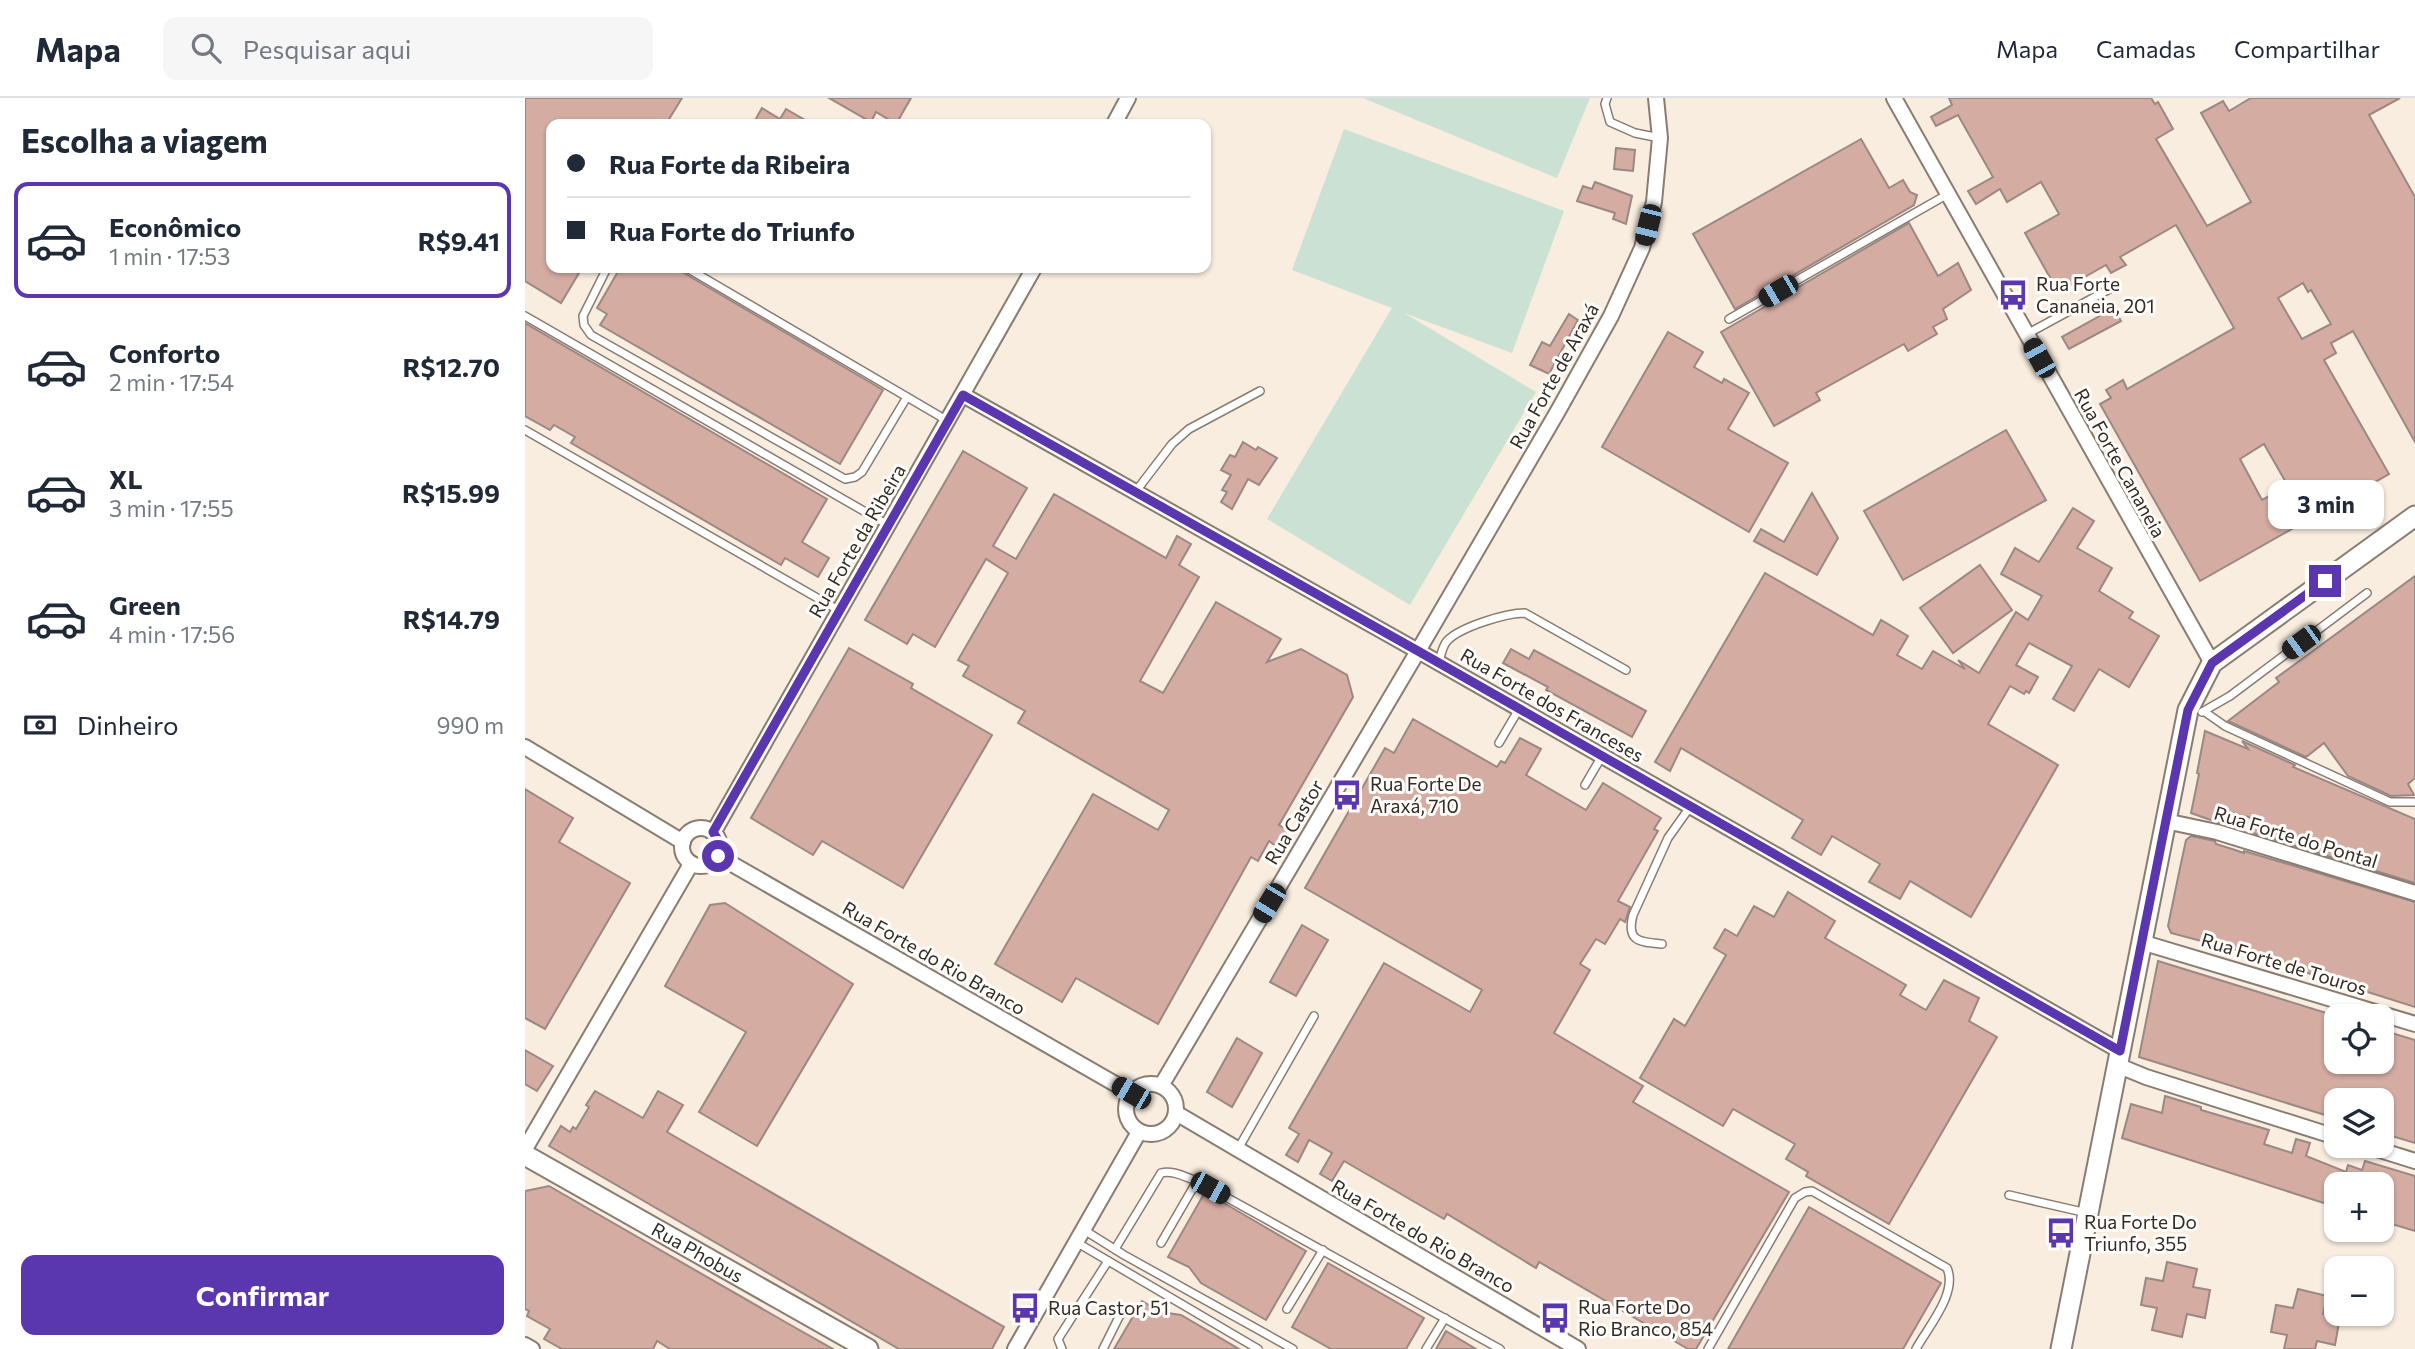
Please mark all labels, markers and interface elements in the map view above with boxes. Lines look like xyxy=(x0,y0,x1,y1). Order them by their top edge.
search box xyxy=(163,17,653,80)
text: Mapa xyxy=(35,28,121,69)
icon: search xyxy=(187,29,225,67)
text: Pesquisar aqui xyxy=(243,33,411,64)
text: Mapa xyxy=(1996,34,2058,63)
text: Camadas xyxy=(2096,34,2196,63)
text: Compartilhar xyxy=(2234,34,2380,63)
text: Escolha a viagem xyxy=(21,120,268,160)
text: Rua Forte da Ribeira xyxy=(609,148,850,179)
car xyxy=(1633,202,1664,248)
icon: car xyxy=(25,209,88,272)
text: Econômico xyxy=(109,211,241,242)
text: Rua Forte do Triunfo xyxy=(609,215,855,246)
text: R$9.41 xyxy=(418,225,500,256)
text: 1 min · 17:53 xyxy=(109,242,230,270)
car xyxy=(1755,271,1802,311)
place label: Rua Forte Cananeia, 201 xyxy=(2036,272,2155,317)
bus stop icon: Rua Forte Cananeia, 201 xyxy=(1996,278,2030,312)
street label: Rua Forte de Araxá xyxy=(1504,299,1603,452)
icon: car xyxy=(25,335,88,398)
car xyxy=(2020,335,2059,381)
text: Conforto xyxy=(109,337,220,368)
text: R$12.70 xyxy=(403,351,500,382)
text: 2 min · 17:54 xyxy=(109,368,234,396)
street label: Rua Forte Cananeia xyxy=(2070,384,2171,541)
street label: Rua Forte da Ribeira xyxy=(803,460,910,621)
icon: car xyxy=(25,461,88,524)
text: XL xyxy=(109,463,143,494)
text: R$15.99 xyxy=(402,477,500,508)
callout: 3 min xyxy=(2267,480,2383,528)
text: 3 min xyxy=(2297,490,2355,518)
text: 3 min · 17:55 xyxy=(109,494,234,522)
route end xyxy=(2309,565,2341,597)
icon: car xyxy=(25,587,88,650)
text: Green xyxy=(109,589,181,620)
text: R$14.79 xyxy=(403,603,500,634)
text: 4 min · 17:56 xyxy=(109,620,235,648)
car xyxy=(2278,621,2325,663)
street label: Rua Forte dos Franceses xyxy=(1457,643,1648,766)
icon: cash xyxy=(21,706,59,744)
text: Dinheiro xyxy=(77,709,179,740)
text: 990 m xyxy=(437,711,504,739)
place label: Rua Forte De Araxá, 710 xyxy=(1370,772,1482,817)
street label: Rua Castor xyxy=(1259,775,1328,868)
bus stop icon: Rua Forte De Araxá, 710 xyxy=(1330,778,1364,812)
street label: Rua Forte do Pontal xyxy=(2212,801,2381,872)
route start xyxy=(702,840,734,872)
car xyxy=(1250,880,1289,926)
street label: Rua Forte do Rio Branco xyxy=(839,896,1030,1019)
street label: Rua Forte de Touros xyxy=(2199,927,2370,1000)
map controls xyxy=(2324,1004,2394,1326)
button: locate xyxy=(2324,1004,2394,1074)
car xyxy=(1108,1073,1155,1113)
button: layers xyxy=(2324,1088,2394,1158)
car xyxy=(1187,1169,1234,1207)
button: + xyxy=(2324,1172,2394,1242)
street label: Rua Forte do Rio Branco xyxy=(1328,1174,1519,1297)
place label: Rua Forte Do Triunfo, 355 xyxy=(2084,1210,2197,1255)
bus stop icon: Rua Forte Do Triunfo, 355 xyxy=(2044,1216,2078,1250)
street label: Rua Phobus xyxy=(648,1217,747,1287)
button: Confirmar xyxy=(21,1255,504,1335)
button: − xyxy=(2324,1256,2394,1326)
bus stop icon: Rua Castor, 51 xyxy=(1008,1291,1042,1325)
place label: Rua Forte Do Rio Branco, 854 xyxy=(1578,1295,1713,1340)
place label: Rua Castor, 51 xyxy=(1048,1296,1169,1319)
bus stop icon: Rua Forte Do Rio Branco, 854 xyxy=(1538,1301,1572,1335)

